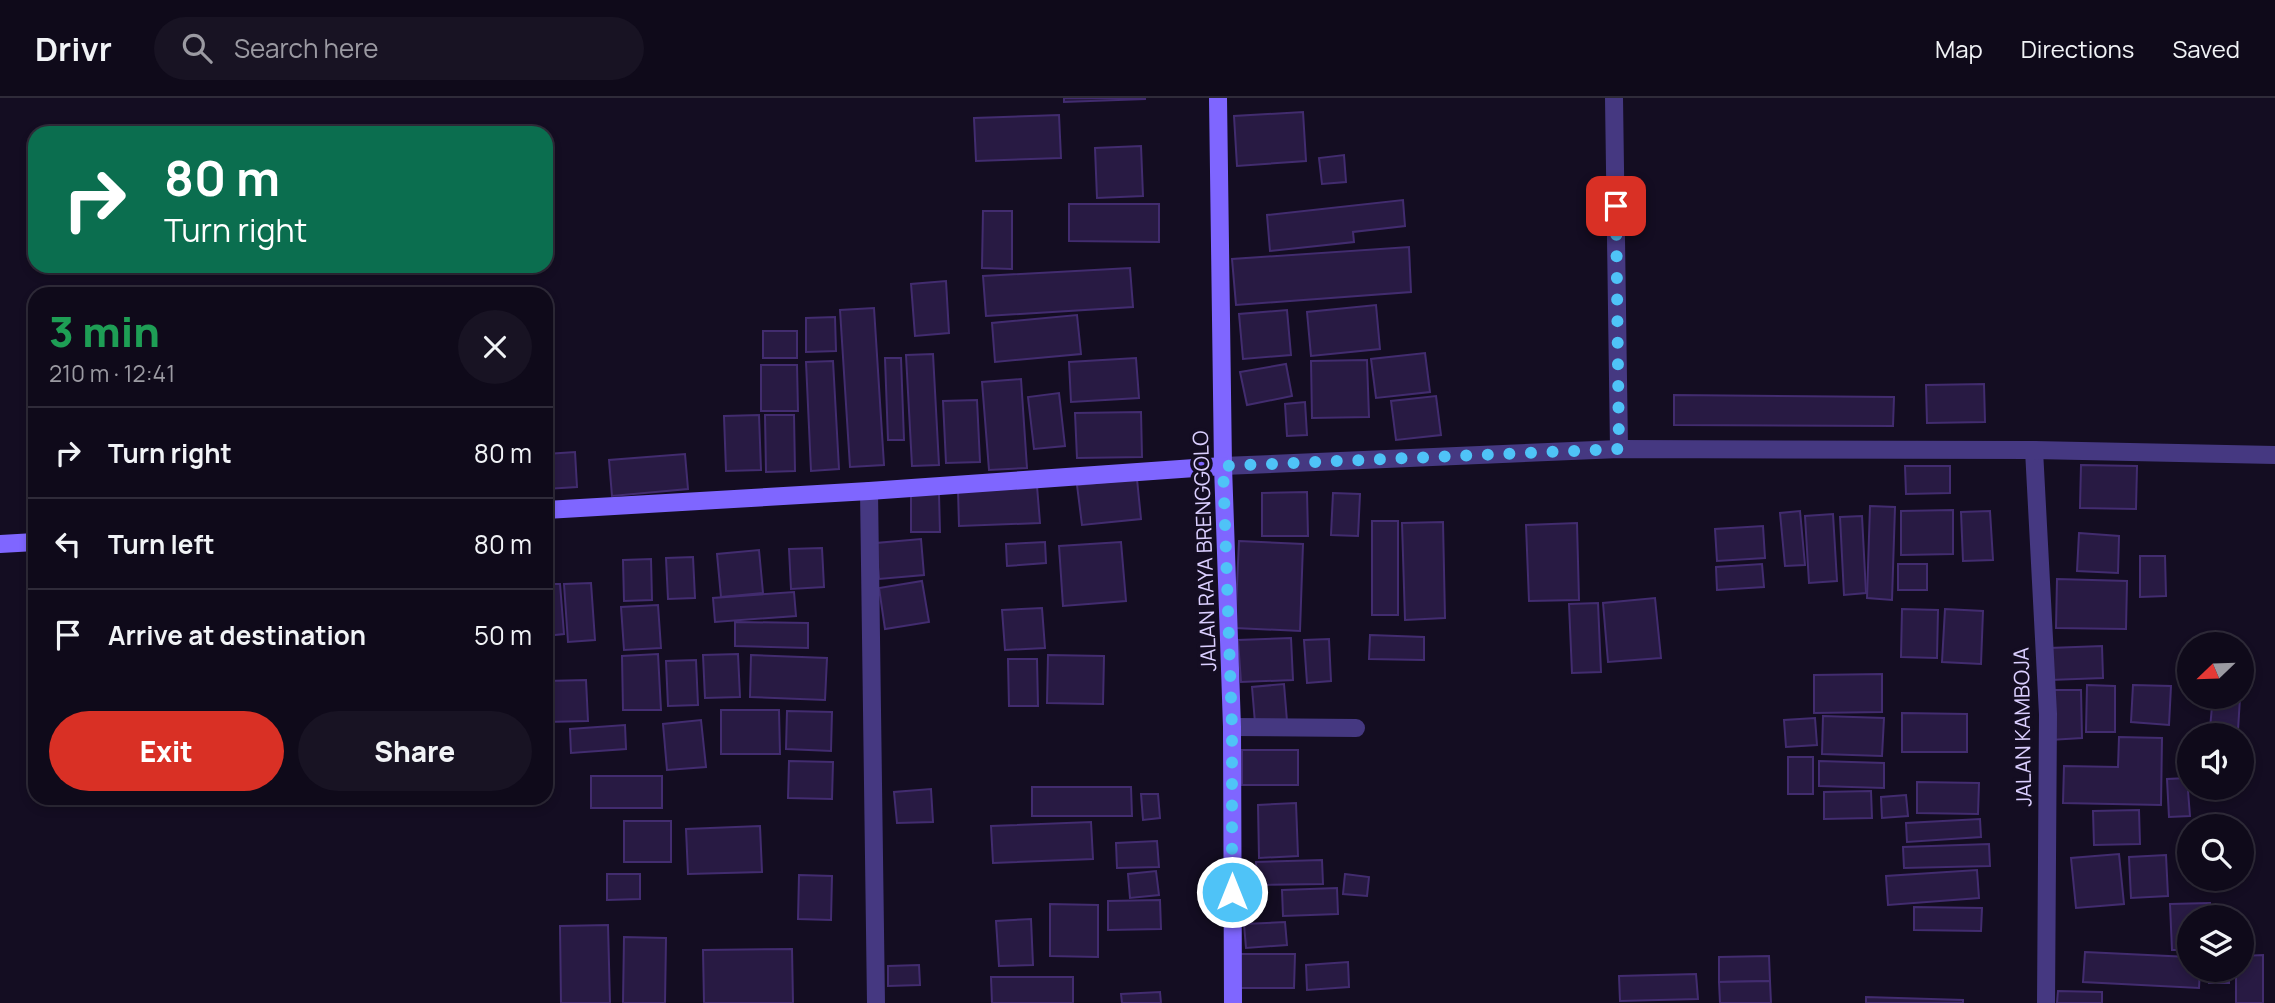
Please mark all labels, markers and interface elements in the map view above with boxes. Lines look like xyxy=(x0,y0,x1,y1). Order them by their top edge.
search box xyxy=(154,17,644,80)
text: Drivr xyxy=(35,26,112,71)
icon: search xyxy=(178,29,216,67)
text: Search here xyxy=(234,30,378,66)
text: Map xyxy=(1935,32,1983,65)
text: Directions xyxy=(2021,32,2134,65)
text: Saved xyxy=(2172,32,2240,65)
text: 80 m xyxy=(164,144,280,211)
icon: right xyxy=(49,154,140,245)
pin xyxy=(1586,176,1646,236)
icon: arrive xyxy=(1597,187,1635,225)
text: Turn right xyxy=(164,208,307,252)
text: 3 min xyxy=(49,302,160,360)
button: close xyxy=(458,310,532,384)
text: 210 m · 12:41 xyxy=(49,357,175,389)
street label: JALAN RAYA BRENGGOLO xyxy=(1186,430,1222,672)
icon: right xyxy=(49,434,87,472)
text: Turn right xyxy=(108,435,232,471)
text: 80 m xyxy=(474,435,532,471)
icon: left xyxy=(49,525,87,563)
text: Turn left xyxy=(108,526,215,562)
text: 80 m xyxy=(474,526,532,562)
icon: arrive xyxy=(49,616,87,654)
text: Arrive at destination xyxy=(108,617,366,653)
text: 50 m xyxy=(474,617,532,653)
north arrow xyxy=(2177,632,2254,709)
map controls xyxy=(2177,632,2254,982)
street label: JALAN KAMBOJA xyxy=(2007,647,2037,807)
button: Exit xyxy=(49,711,284,791)
button: Share xyxy=(298,711,532,791)
button: sound xyxy=(2177,723,2254,800)
button: search xyxy=(2177,814,2254,891)
position arrow xyxy=(1195,855,1269,929)
button: layers xyxy=(2177,905,2254,982)

